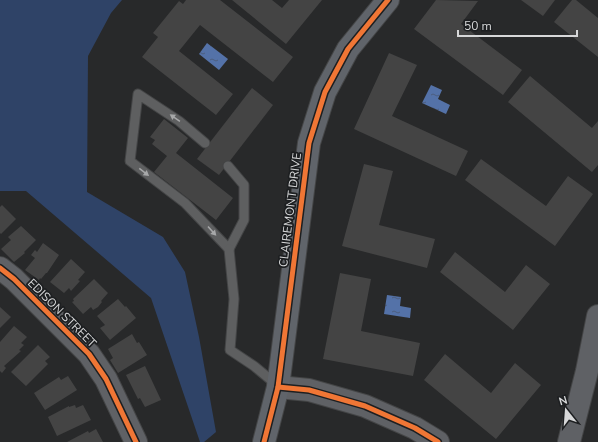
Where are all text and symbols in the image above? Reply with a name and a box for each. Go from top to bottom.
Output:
scale bar [458,12,577,38]
text: 50 m [464,18,492,34]
one-way arrow [170,114,180,122]
street label: CLAIREMONT DRIVE [275,152,305,268]
one-way arrow [139,167,150,176]
one-way arrow [208,226,217,236]
street label: EDISON STREET [24,275,100,351]
north arrow [546,390,586,430]
text: N [557,393,569,409]

